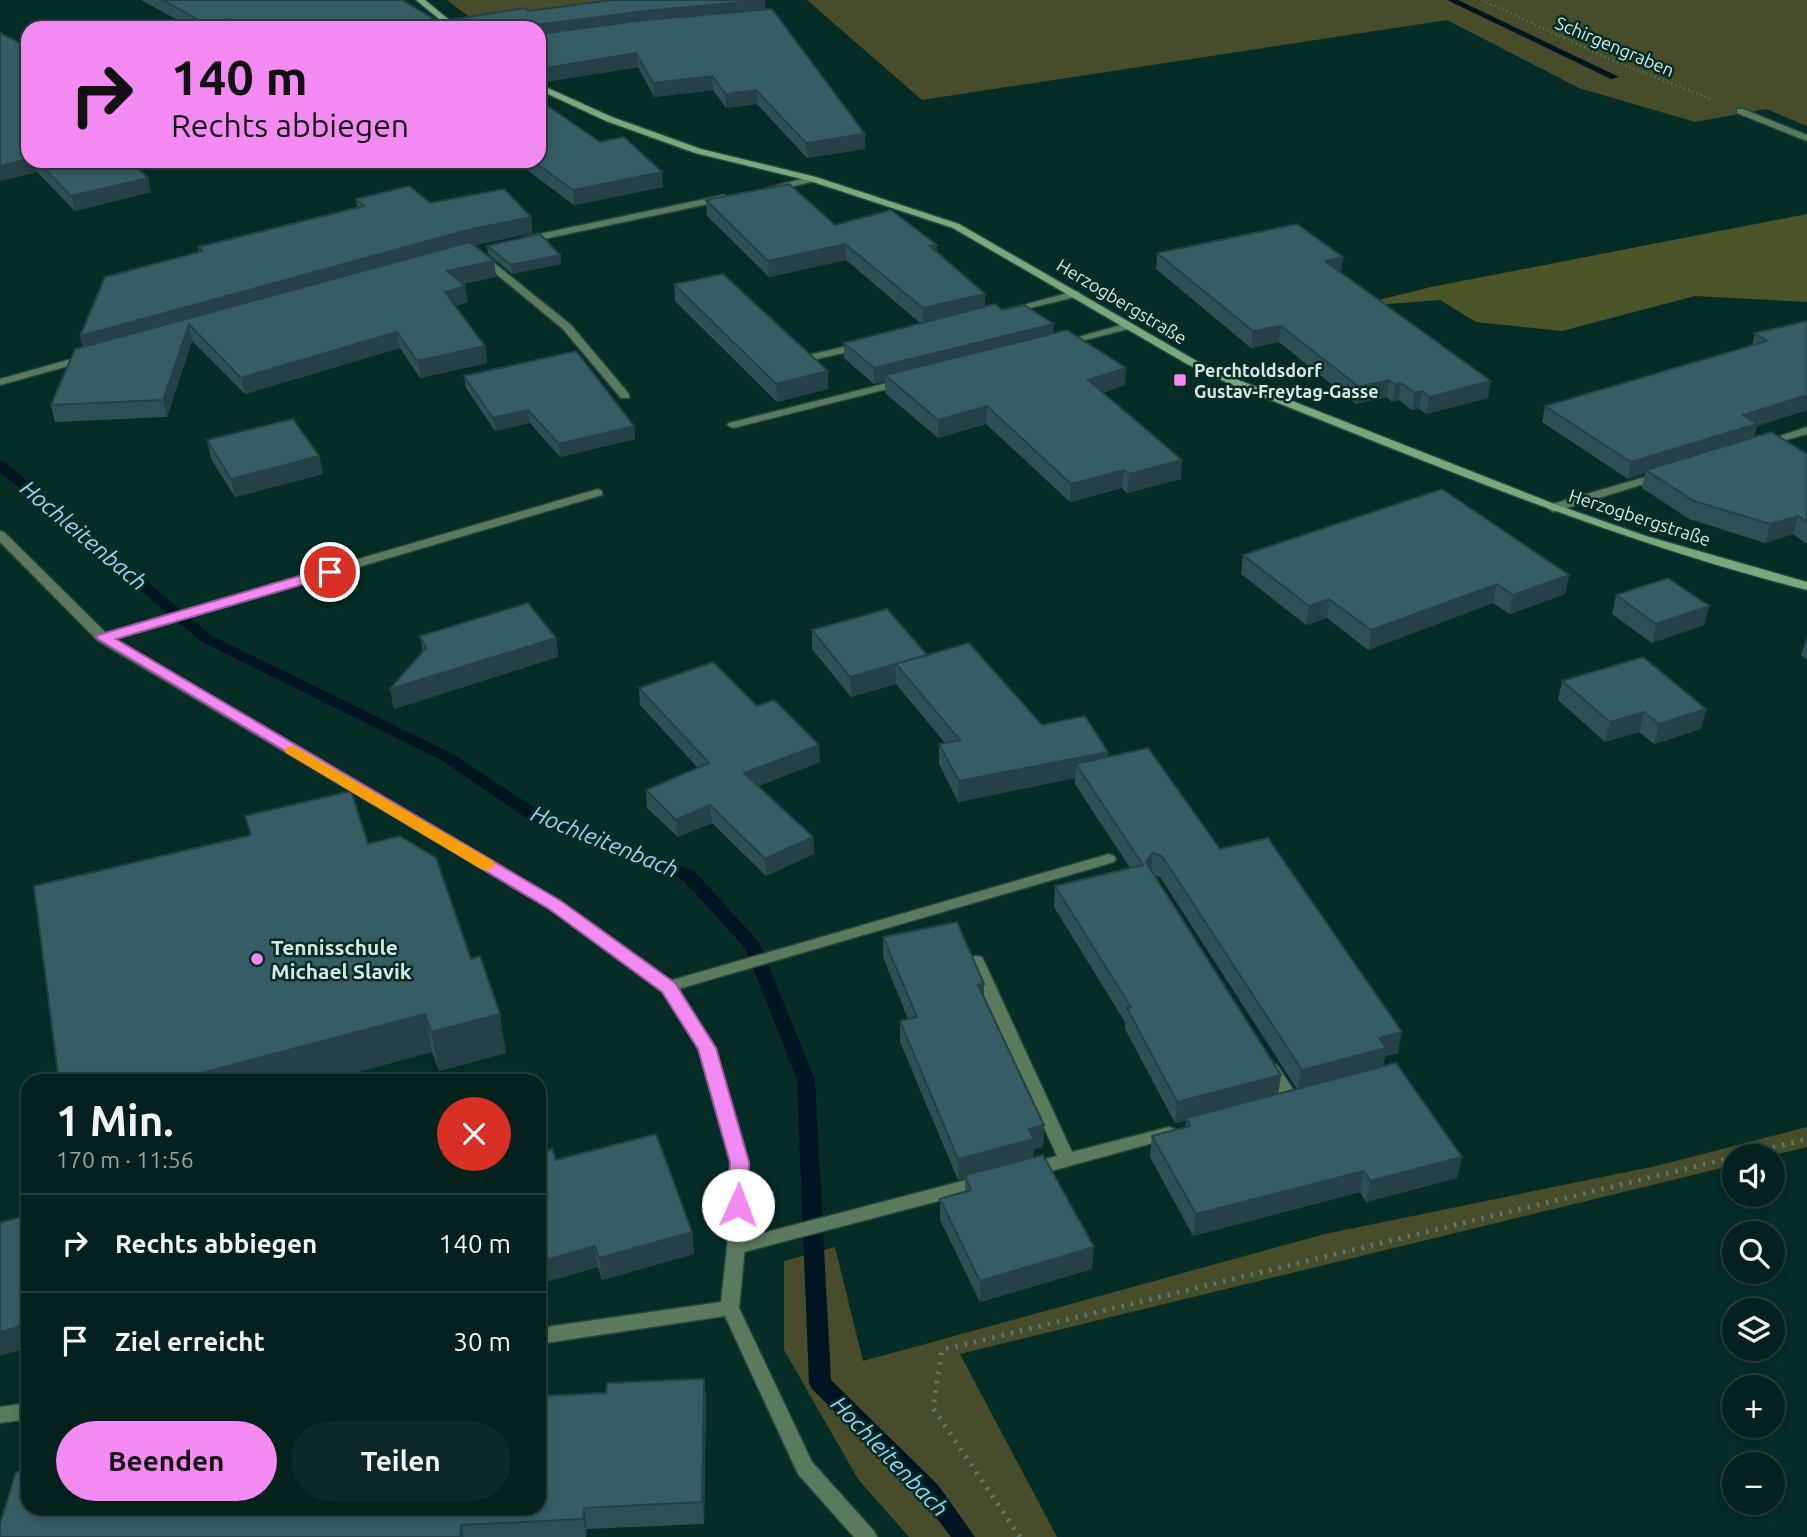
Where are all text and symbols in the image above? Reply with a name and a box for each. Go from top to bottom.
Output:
street label: Schirgengraben [1553,12,1677,80]
icon: right [56,49,147,140]
text: 140 m [171,49,308,104]
text: Rechts abbiegen [171,107,409,143]
street label: Herzogbergstraße [1054,254,1190,348]
place label: Perchtoldsdorf Gustav-Freytag-Gasse [1194,360,1379,401]
marker: Perchtoldsdorf Gustav-Freytag-Gasse [1172,372,1188,388]
water label: Hochleitenbach [16,475,152,595]
street label: Herzogbergstraße [1567,485,1713,549]
pin [300,542,360,602]
icon: arrive [311,553,349,591]
water label: Hochleitenbach [528,800,682,882]
place label: Tennisschule Michael Slavik [271,935,412,983]
marker: Tennisschule Michael Slavik [249,951,265,967]
text: 1 Min. [56,1097,174,1144]
button: close [437,1097,511,1171]
map controls [1722,1144,1785,1515]
button: sound [1722,1144,1785,1207]
text: 170 m · 11:56 [56,1147,194,1172]
position arrow [701,1168,775,1242]
button: search [1722,1221,1785,1284]
icon: right [56,1224,94,1262]
text: Rechts abbiegen [115,1229,317,1258]
text: 140 m [439,1229,511,1258]
button: layers [1722,1298,1785,1361]
icon: arrive [56,1322,94,1360]
text: Ziel erreicht [115,1327,265,1356]
text: 30 m [453,1327,511,1356]
button: + [1722,1375,1785,1438]
water label: Hochleitenbach [827,1391,953,1521]
button: Beenden [56,1421,277,1501]
button: Teilen [291,1421,511,1501]
button: − [1722,1452,1785,1515]

